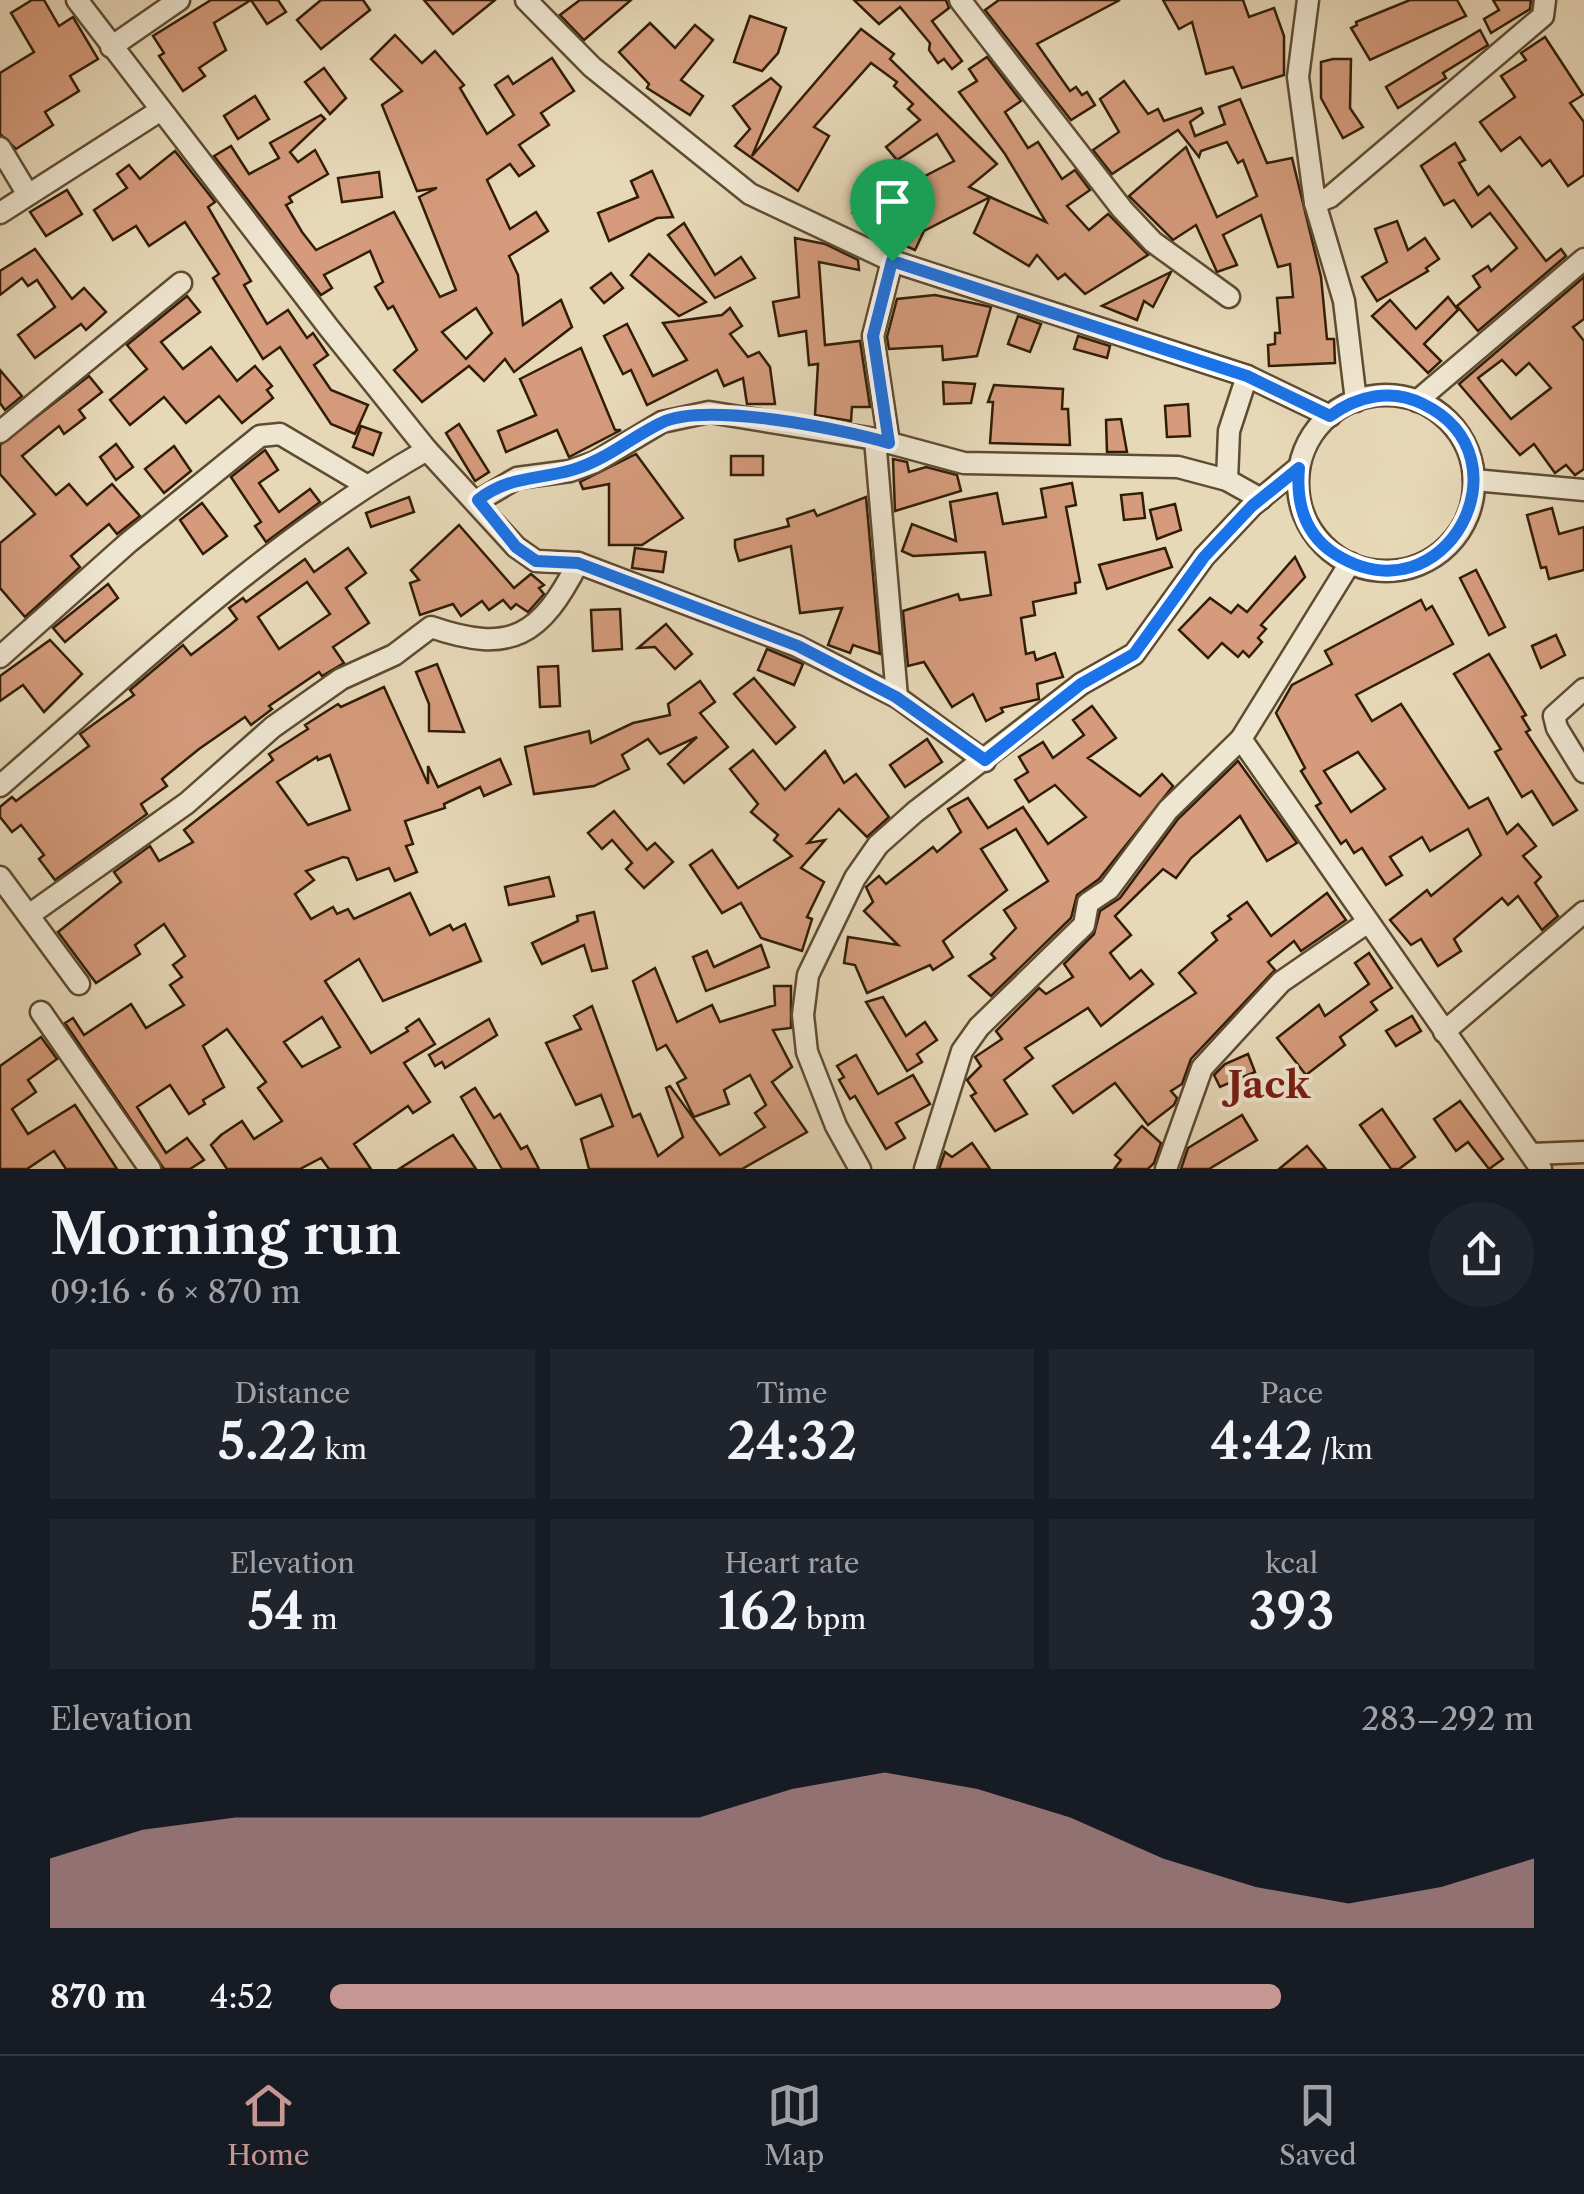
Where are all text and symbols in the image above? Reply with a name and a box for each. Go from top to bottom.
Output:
pin [850,159,935,262]
icon: arrive [865,174,920,229]
district label: Jack [1222,1061,1311,1108]
text: Morning run [50,1201,401,1268]
button: share [1429,1202,1534,1307]
text: 09:16 · 6 × 870 m [50,1272,301,1311]
text: Distance [234,1376,350,1410]
text: Time [757,1376,827,1410]
text: Pace [1260,1376,1323,1410]
text: 5.22 [218,1410,317,1472]
text: 24:32 [727,1410,857,1472]
text: 4:42 [1210,1410,1313,1472]
text: km [317,1432,367,1466]
text: /km [1313,1432,1373,1466]
text: Elevation [230,1546,355,1580]
text: Heart rate [725,1546,859,1580]
text: kcal [1265,1546,1318,1580]
text: 54 [247,1580,304,1642]
text: 162 [718,1580,799,1642]
text: 393 [1249,1580,1334,1642]
text: m [304,1602,338,1636]
text: bpm [799,1602,866,1636]
text: Elevation [50,1699,193,1738]
text: 283–292 m [1361,1699,1534,1738]
text: 870 m [50,1977,147,2016]
text: 4:52 [210,1977,273,2016]
tab: Home [227,2078,310,2172]
tab: Map [764,2078,824,2172]
tab: Saved [1279,2078,1357,2172]

